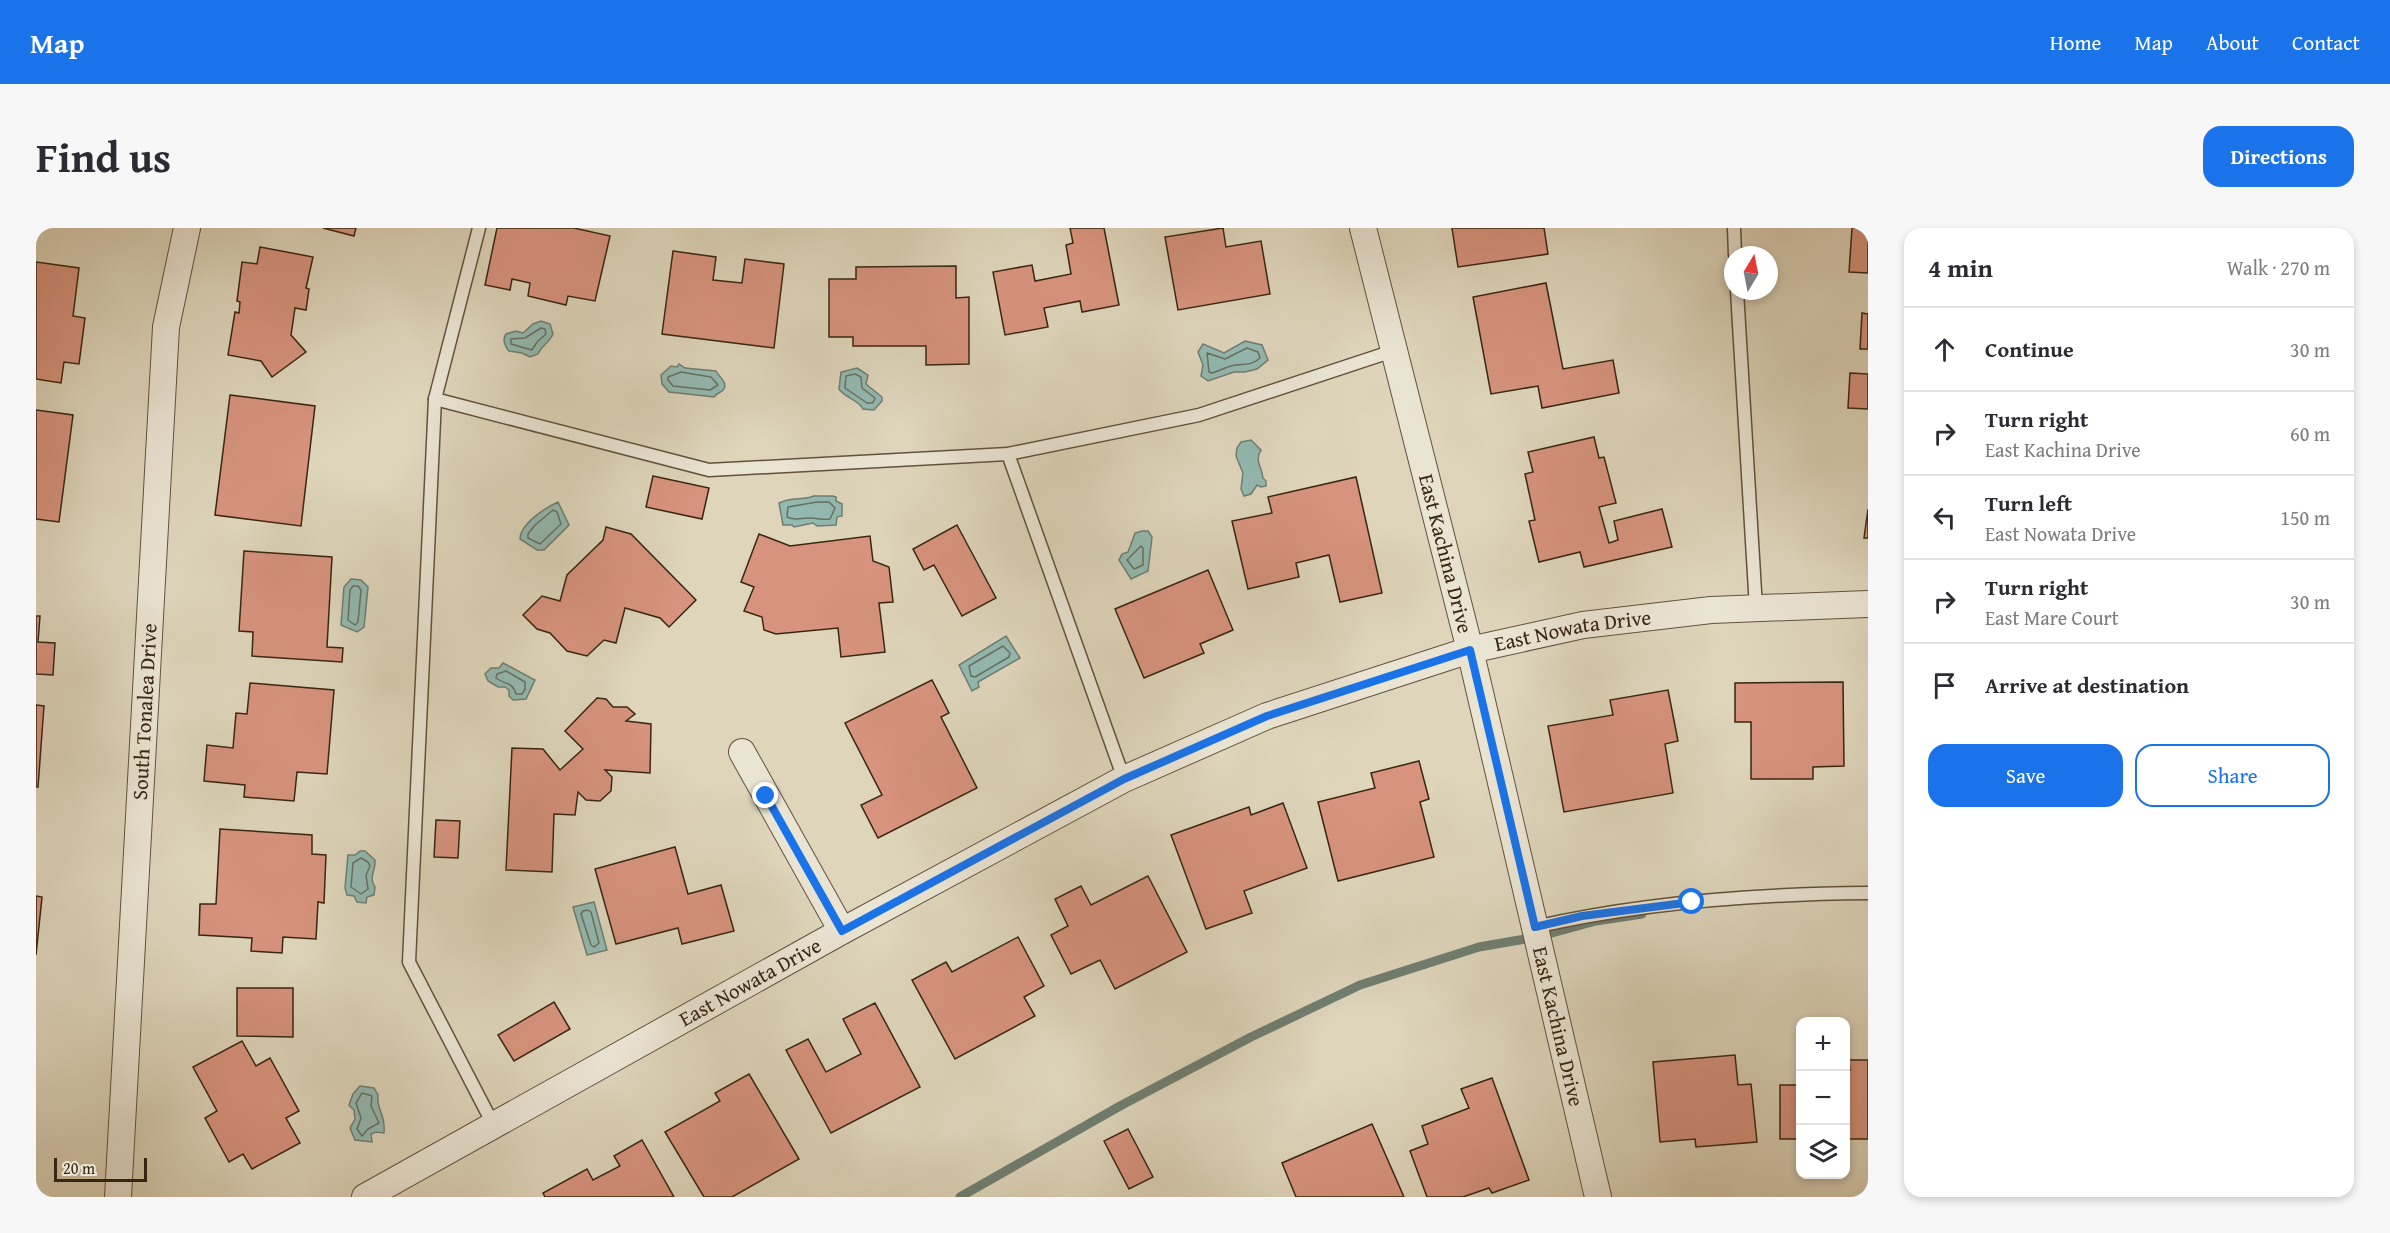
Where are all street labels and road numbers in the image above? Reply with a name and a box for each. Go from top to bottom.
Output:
street label: East Kachina Drive [1411,470,1481,637]
street label: East Nowata Drive [1491,601,1653,659]
street label: South Tonalea Drive [124,622,165,801]
street label: East Nowata Drive [673,930,827,1034]
street label: East Kachina Drive [1525,943,1592,1110]

